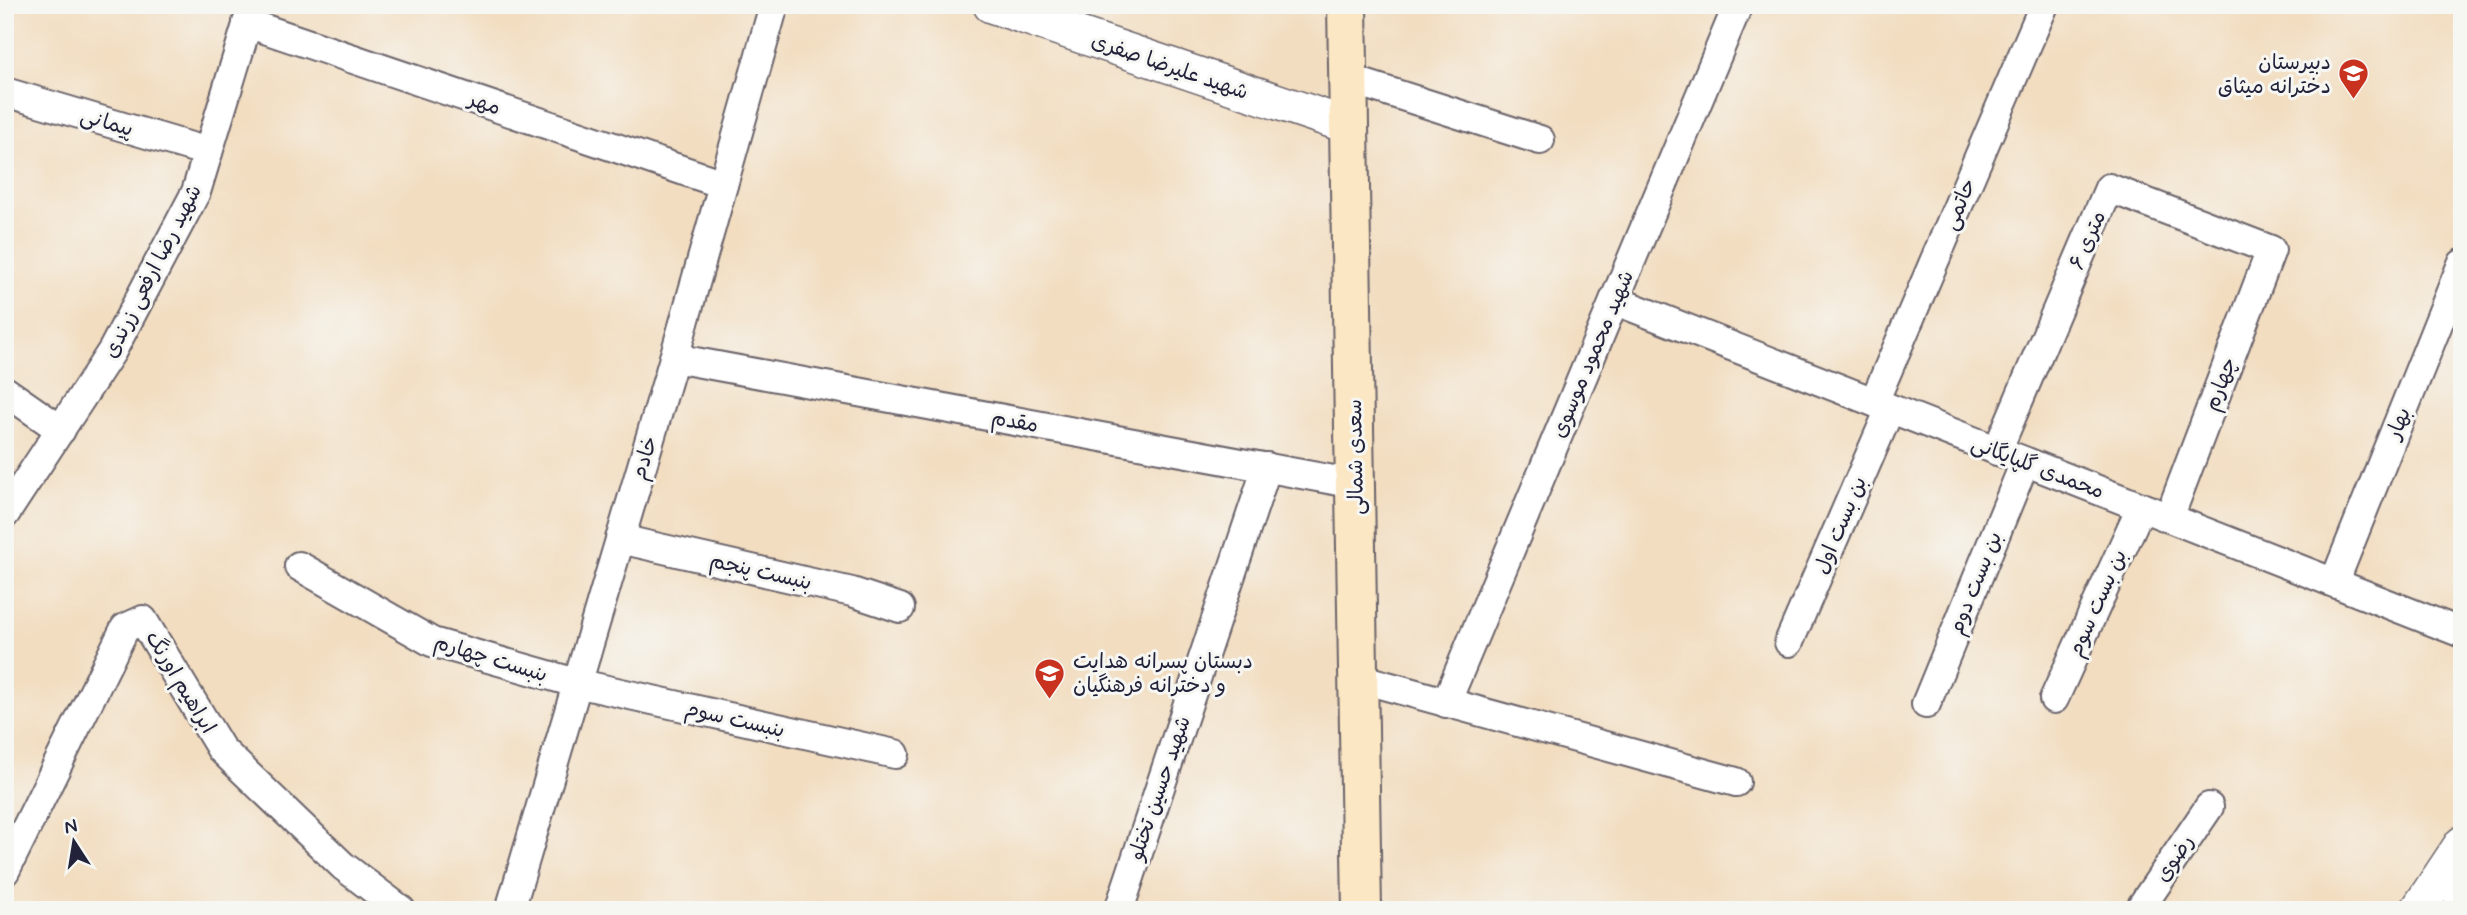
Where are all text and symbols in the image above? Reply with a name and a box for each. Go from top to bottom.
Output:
street label: شهید علیرضا صفری [1087,27,1252,107]
place label: دبیرستان دخترانه میثاق [2218,49,2331,101]
school or university icon: دبیرستان دخترانه میثاق [2337,57,2371,101]
street label: مهر [463,85,504,122]
street label: پیمانی [77,102,136,144]
street label: حاتمی [1937,174,1983,235]
street label: شهید رضا ارفعی زرندی [97,180,209,363]
street label: ۶ متری [2063,207,2113,274]
street label: شهید محمود موسوی [1545,266,1641,442]
street label: چهارم [2198,353,2245,416]
street label: سعدی شمالی [1341,399,1371,515]
street label: بهار [2379,403,2418,445]
street label: مقدم [989,404,1041,441]
street label: محمدی گلپایگانی [1967,430,2108,506]
street label: خادم [625,433,666,484]
street label: بن بست اول [1808,472,1874,579]
street label: بن بست دوم [1943,528,2010,639]
street label: بن بست سوم [2062,545,2135,662]
street label: بنبست پنجم [707,547,815,598]
street label: ابراهیم اورنگ [138,626,222,740]
street label: بنبست چهارم [430,628,551,690]
place label: دبستان پسرانه هدایت و دخترانه فرهنگیان [1073,648,1253,700]
school or university icon: دبستان پسرانه هدایت و دخترانه فرهنگیان [1033,656,1067,700]
street label: بنبست سوم [682,695,787,746]
street label: شهید حسین تختلو [1122,712,1198,865]
north arrow [38,806,108,876]
text: N [62,813,80,840]
street label: رضوی [2149,829,2201,888]

